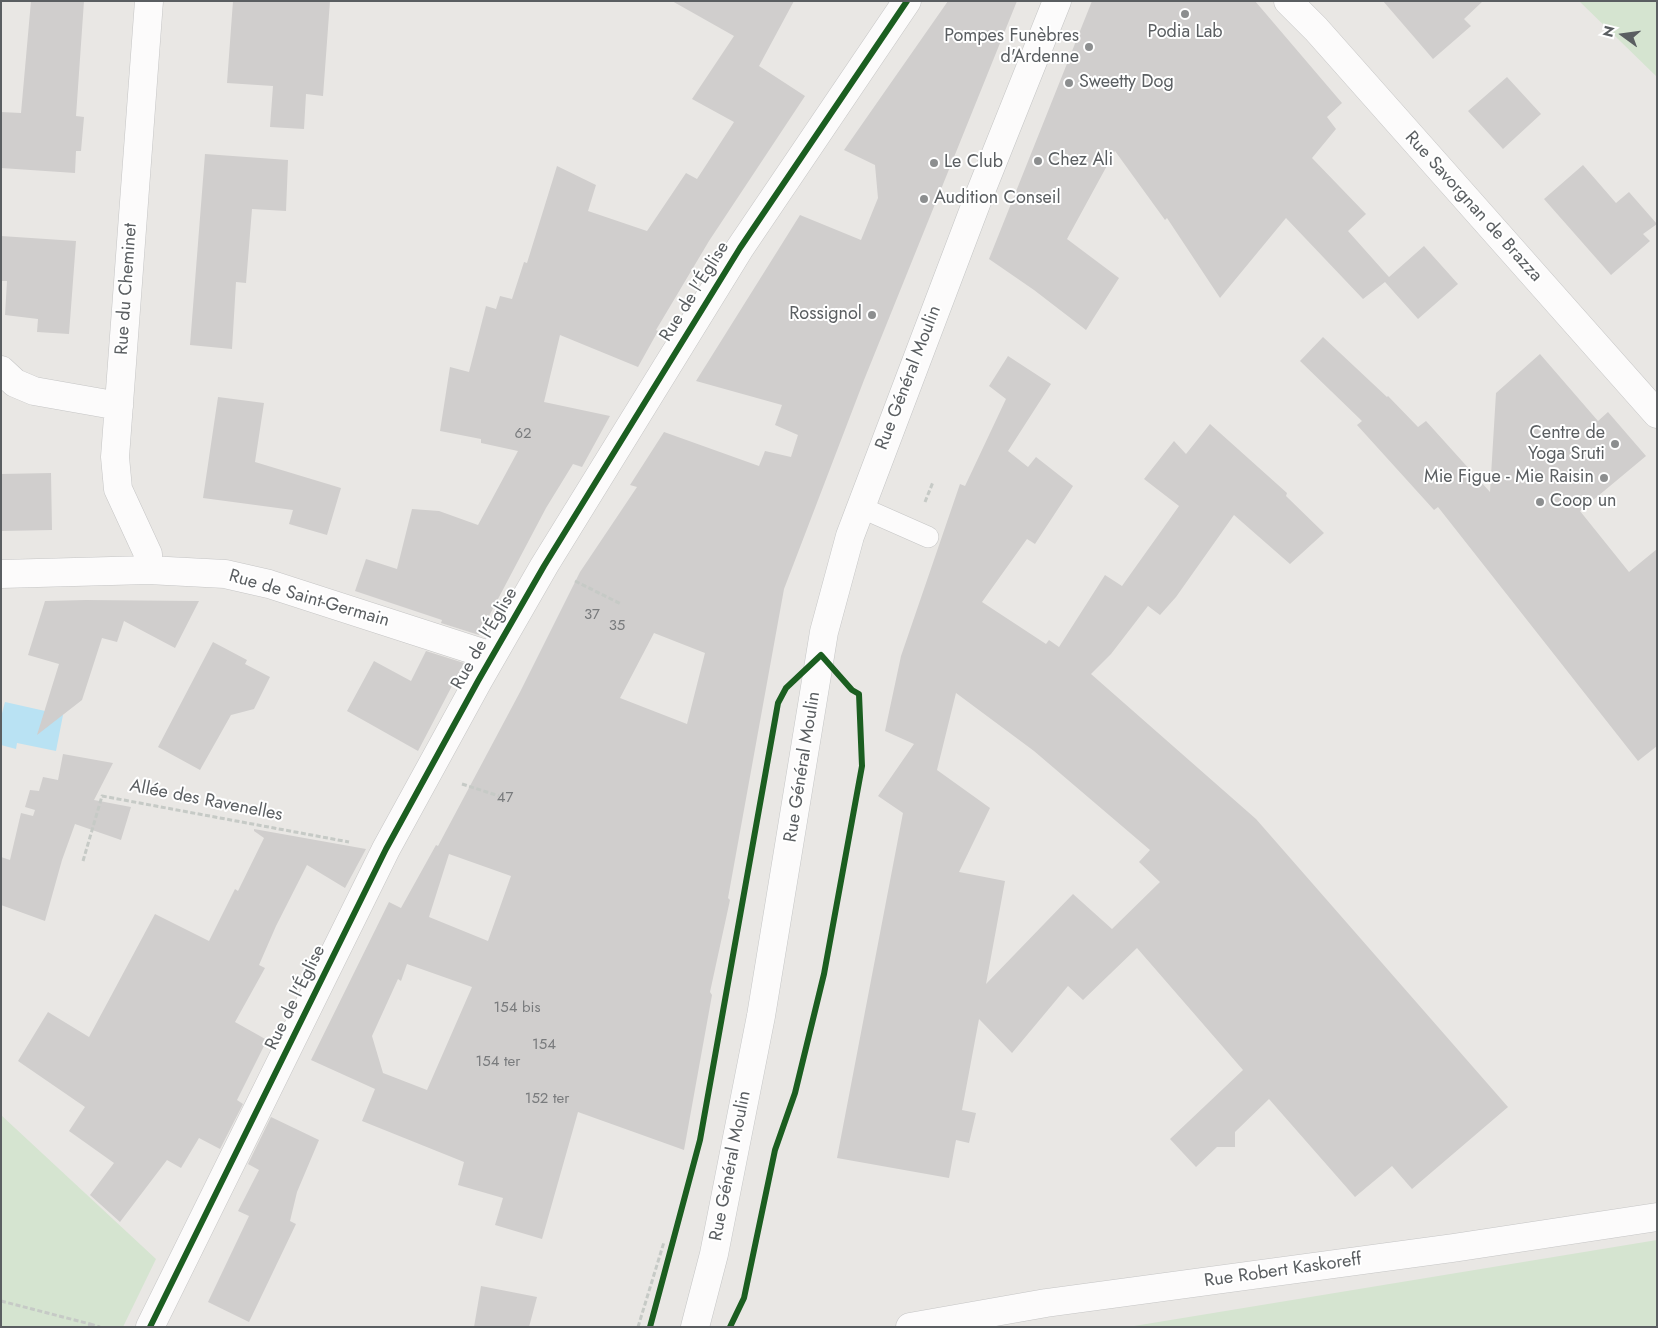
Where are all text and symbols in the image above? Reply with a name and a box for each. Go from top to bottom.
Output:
marker: Podia Lab [1179,8,1191,20]
north arrow [1598,10,1648,60]
place label: Podia Lab [1147,22,1223,44]
text: N [1597,24,1619,39]
place label: Pompes Funèbres d'Ardenne [944,26,1079,68]
marker: Pompes Funèbres d'Ardenne [1083,41,1095,53]
place label: Sweetty Dog [1079,72,1174,94]
marker: Sweetty Dog [1063,77,1075,89]
street label: Rue Savorgnan de Brazza [1400,127,1546,287]
place label: Chez Ali [1048,150,1113,172]
place label: Le Club [944,152,1003,174]
marker: Chez Ali [1032,155,1044,167]
marker: Le Club [928,157,940,169]
place label: Audition Conseil [934,188,1061,210]
marker: Audition Conseil [918,193,930,205]
street label: Rue du Cheminet [112,222,142,356]
street label: Rue de l'Église [656,238,734,346]
street label: Rue Général Moulin [872,303,946,453]
place label: Rossignol [789,304,862,326]
marker: Rossignol [866,309,878,321]
place label: Centre de Yoga Sruti [1528,423,1605,466]
house number: 62 [514,425,532,443]
marker: Centre de Yoga Sruti [1609,438,1621,450]
place label: Mie Figue - Mie Raisin [1424,467,1594,489]
marker: Mie Figue - Mie Raisin [1598,472,1610,484]
place label: Coop un [1550,491,1617,513]
marker: Coop un [1534,496,1546,508]
street label: Rue de Saint-Germain [226,566,392,632]
street label: Rue de l'Église [447,584,523,694]
house number: 37 [584,606,600,624]
house number: 35 [609,617,625,635]
street label: Rue Général Moulin [780,690,826,844]
street label: Allée des Ravenelles [128,776,284,826]
house number: 47 [497,789,513,807]
street label: Rue de l'Église [261,942,331,1054]
house number: 154 bis [494,999,540,1017]
house number: 154 [532,1036,556,1054]
house number: 154 ter [476,1053,520,1071]
street label: Rue Général Moulin [706,1089,756,1243]
house number: 152 ter [525,1090,569,1108]
street label: Rue Robert Kaskoreff [1203,1249,1363,1293]

